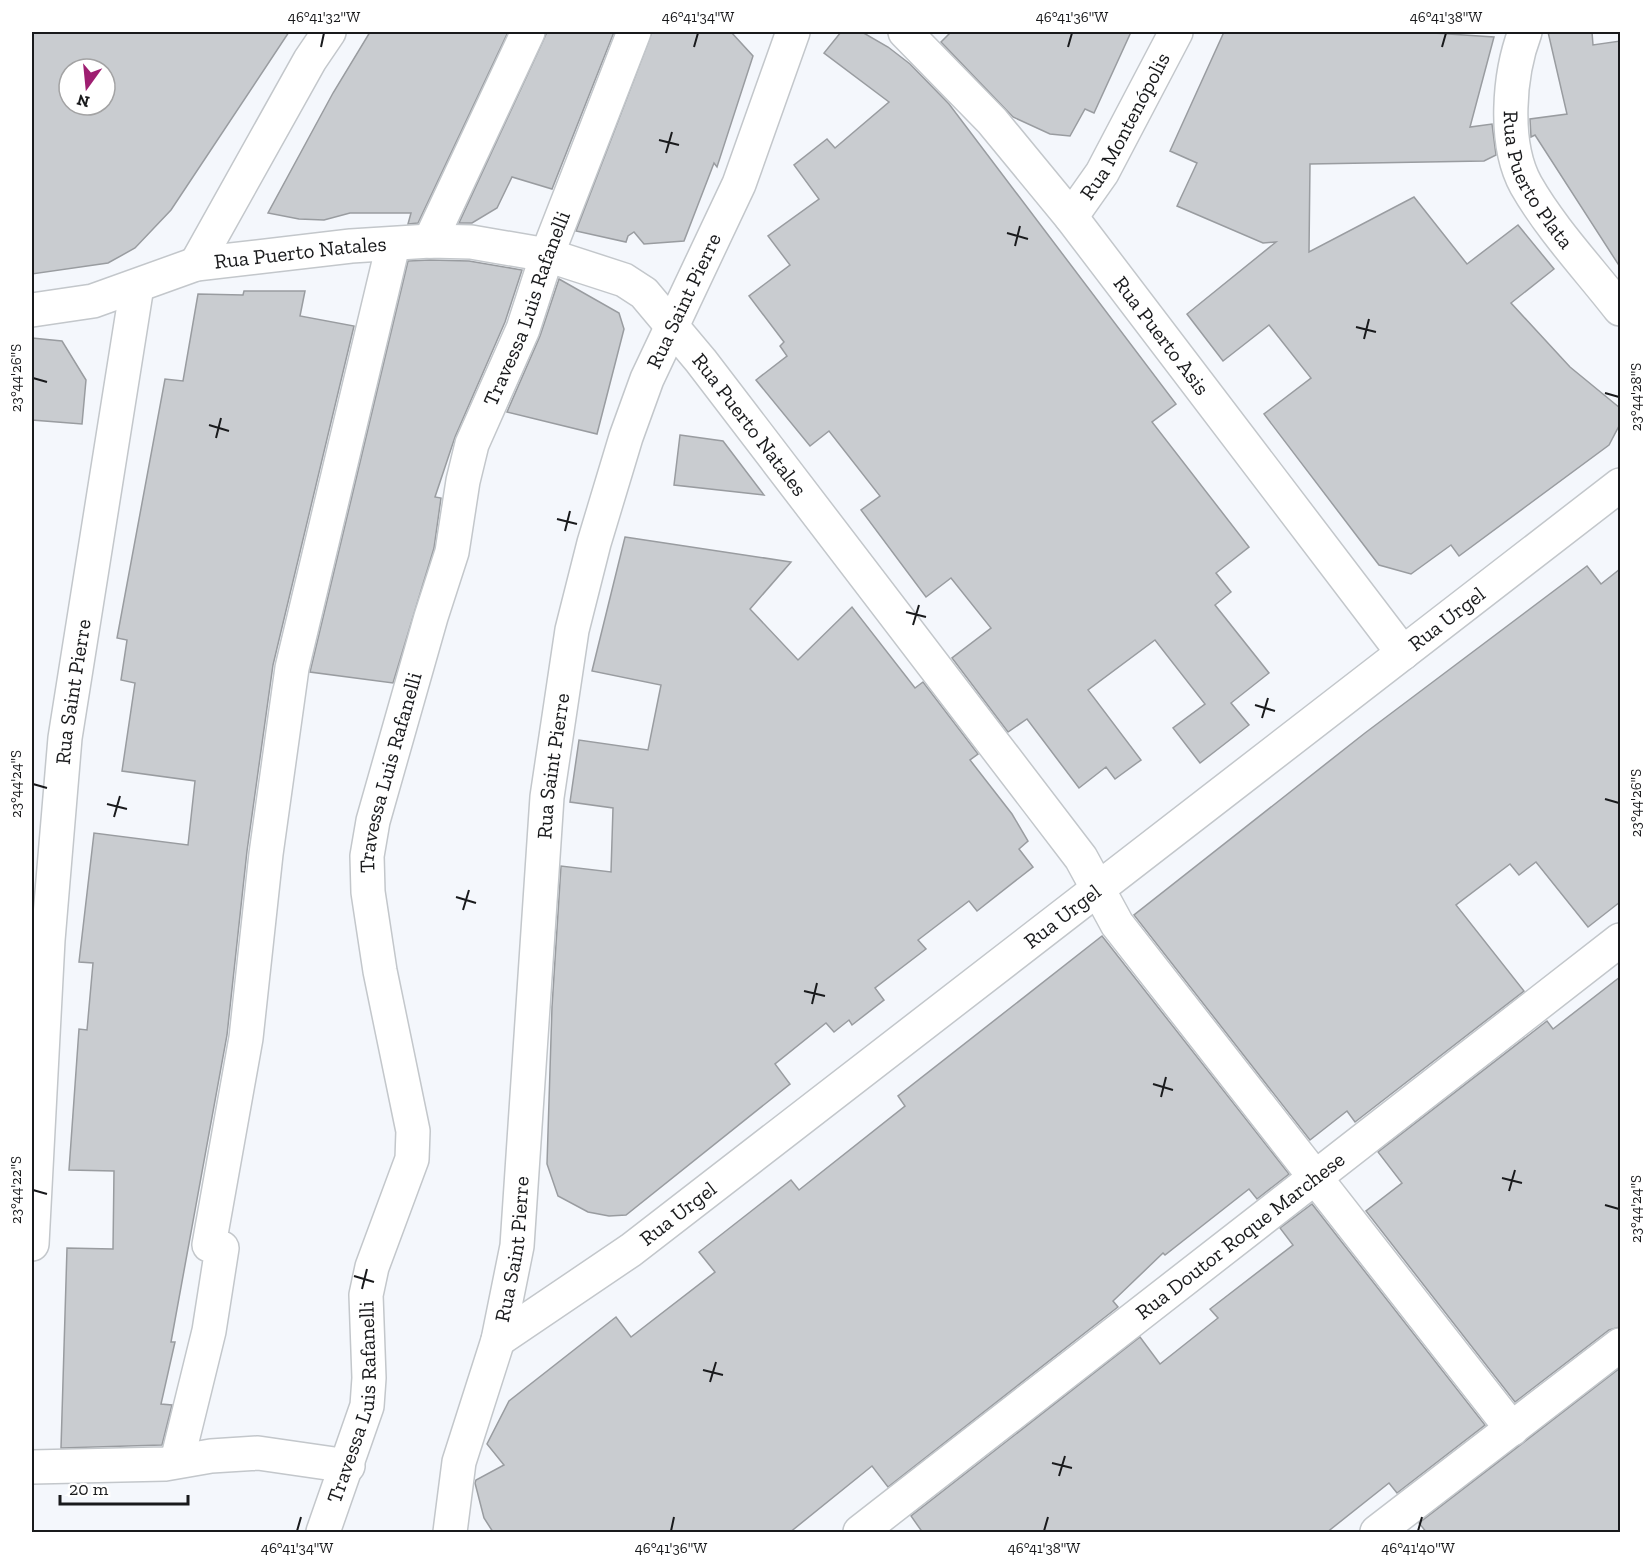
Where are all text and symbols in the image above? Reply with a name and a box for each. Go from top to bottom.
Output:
text: 46°41'32"W [288,8,360,26]
text: 46°41'34"W [662,8,734,26]
text: 46°41'36"W [1036,8,1108,26]
text: 46°41'38"W [1410,8,1482,26]
street label: Rua Montenópolis [1074,48,1175,204]
north arrow [57,57,117,117]
text: N [75,90,92,112]
street label: Rua Puerto Plata [1499,111,1579,254]
street label: Travessa Luis Rafanelli [478,207,575,409]
street label: Rua Saint Pierre [641,229,726,372]
street label: Rua Puerto Natales [213,231,387,274]
street label: Rua Puerto Asis [1109,271,1215,400]
text: 23°44'26"S [7,344,25,412]
street label: Rua Puerto Natales [688,348,813,501]
text: 23°44'28"S [1627,363,1645,431]
street label: Rua Urgel [1403,581,1490,656]
street label: Rua Saint Pierre [50,617,96,766]
street label: Travessa Luis Rafanelli [353,669,427,873]
street label: Rua Saint Pierre [531,691,574,840]
text: 23°44'24"S [7,750,25,818]
text: 23°44'26"S [1627,769,1645,837]
street label: Rua Urgel [1019,878,1106,953]
street label: Rua Doutor Roque Marchese [1131,1146,1349,1324]
text: 23°44'22"S [7,1156,25,1224]
street label: Rua Saint Pierre [489,1175,534,1324]
text: 23°44'24"S [1627,1175,1645,1243]
street label: Rua Urgel [634,1176,721,1251]
street label: Travessa Luis Rafanelli [321,1301,381,1506]
scale bar [60,1468,188,1506]
text: 20 m [69,1478,109,1500]
text: 46°41'34"W [261,1539,333,1557]
text: 46°41'36"W [635,1539,707,1557]
text: 46°41'38"W [1008,1539,1080,1557]
text: 46°41'40"W [1381,1539,1455,1557]

